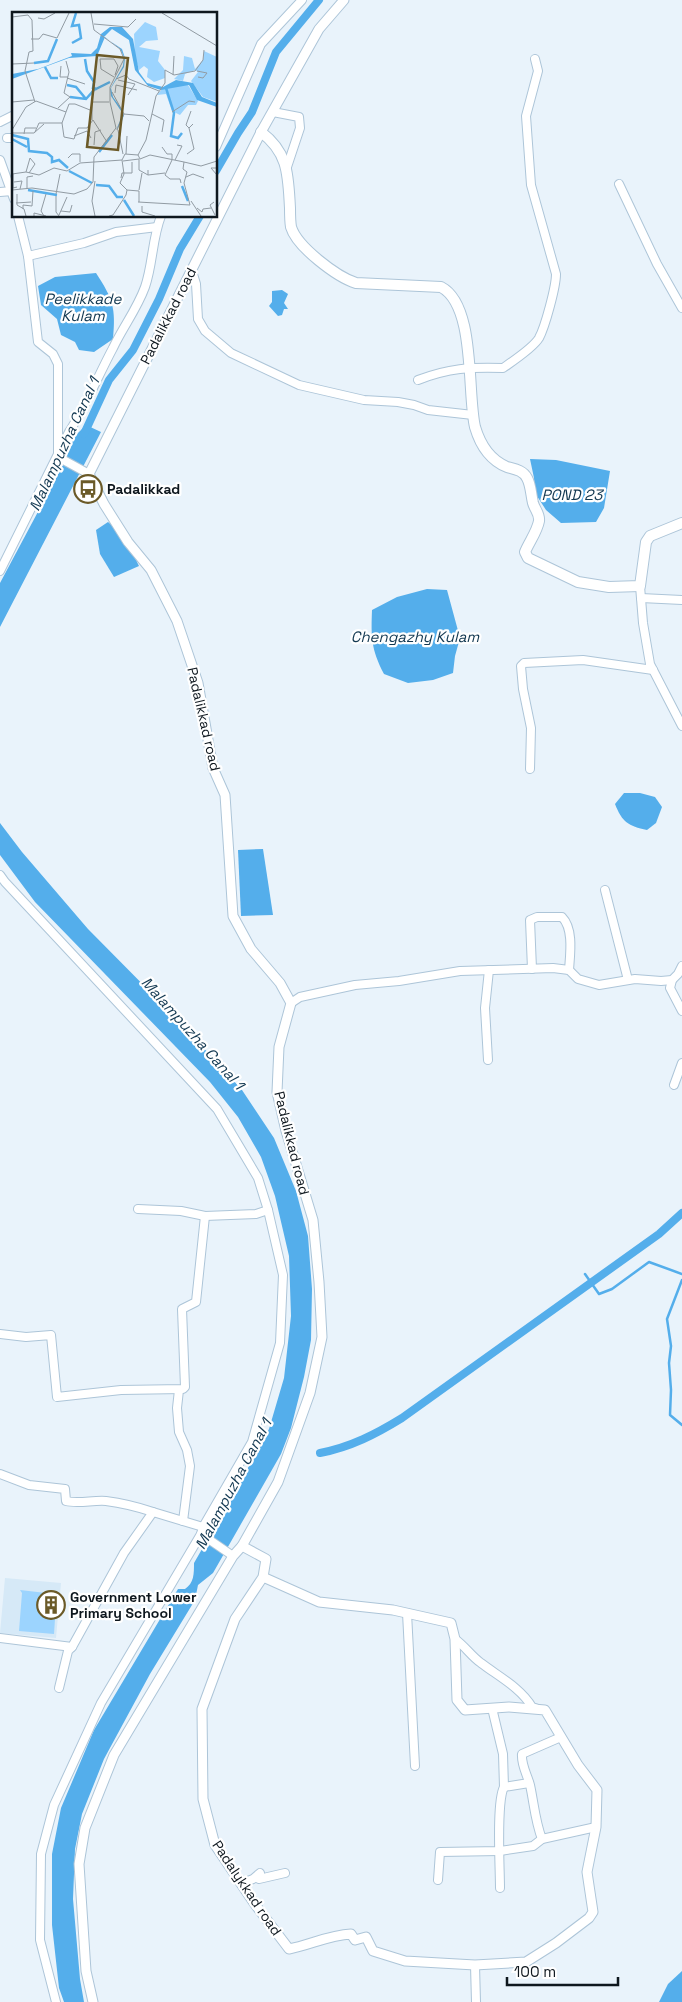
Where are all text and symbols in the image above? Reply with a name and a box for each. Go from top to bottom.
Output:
inset map [12,12,218,218]
street label: Padalikkad road [136,265,200,367]
water label: Peelikkade Kulam [45,289,123,325]
water label: Malampuzha Canal 1 [25,373,104,514]
bus stop icon: Padalikkad [73,474,103,504]
place label: Padalikkad [107,480,180,498]
water label: POND 23 [542,485,604,504]
water label: Chengazhy Kulam [351,627,480,646]
street label: Padalikkad road [183,665,225,773]
water label: Malampuzha Canal 1 [137,973,250,1095]
street label: Padalikkad road [270,1089,314,1197]
water label: Malampuzha Canal 1 [191,1414,276,1552]
place label: Government Lower Primary School [70,1588,197,1622]
building icon: Government Lower Primary School [36,1590,66,1620]
street label: Padalykkad road [208,1837,286,1939]
scale bar [507,1954,618,1986]
text: 100 m [514,1962,556,1981]

